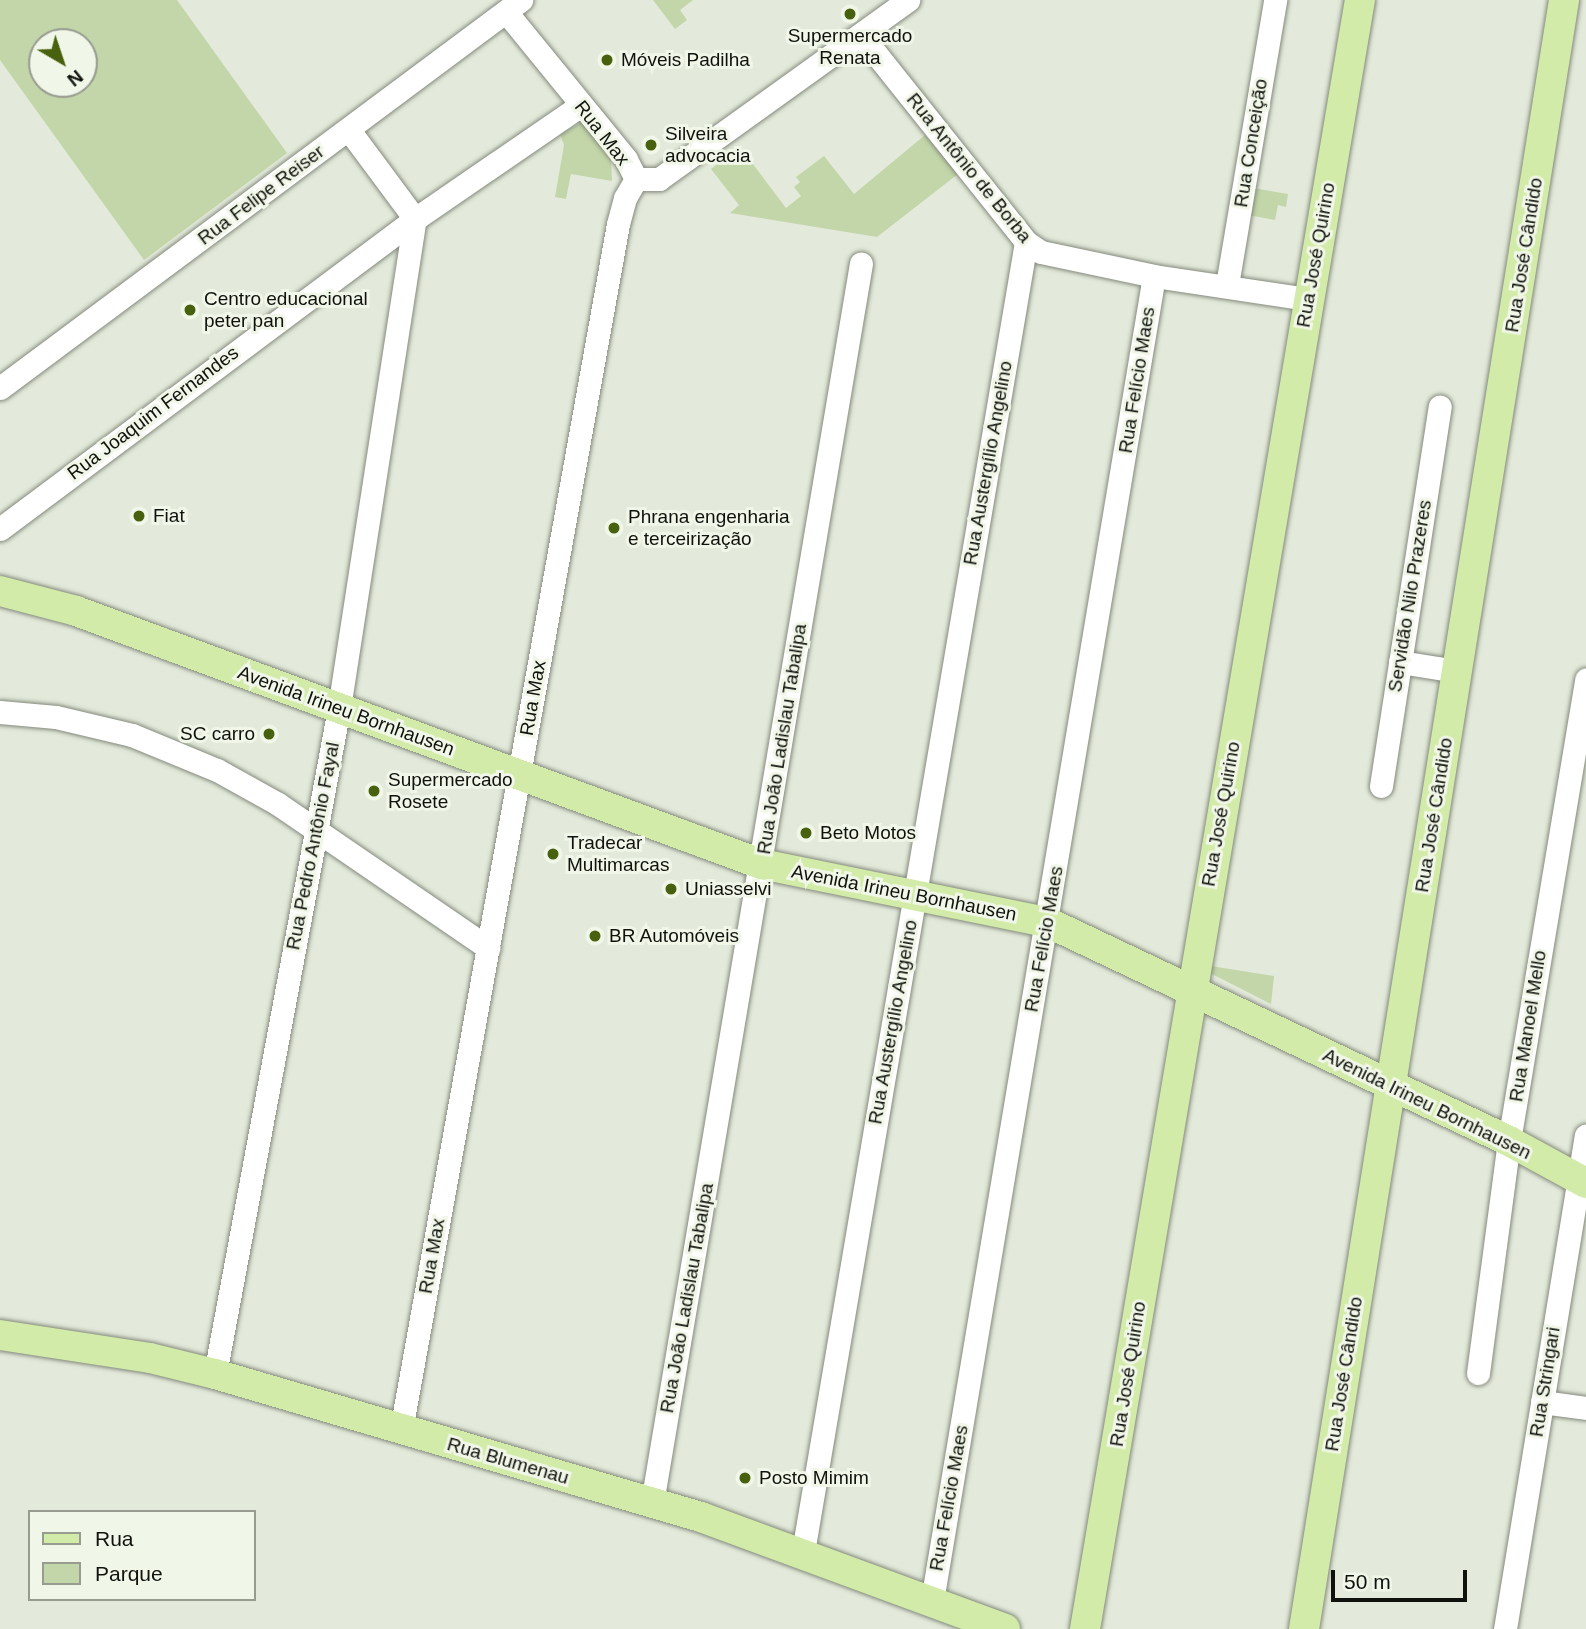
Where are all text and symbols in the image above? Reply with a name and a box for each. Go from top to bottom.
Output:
marker: Supermercado Renata [842,6,858,22]
place label: Supermercado Renata [788,25,912,69]
north arrow [28,28,98,98]
place label: Móveis Padilha [621,49,750,71]
marker: Móveis Padilha [599,52,615,68]
text: N [63,66,87,91]
street label: Rua Conceição [1230,77,1272,209]
street label: Rua Antônio de Borba [901,88,1037,248]
street label: Rua Max [570,96,634,170]
place label: Silveira advocacia [665,123,751,167]
marker: Silveira advocacia [643,137,659,153]
street label: Rua Felipe Reiser [193,140,329,250]
street label: Rua José Cândido [1501,176,1547,334]
street label: Rua José Quirino [1292,181,1340,329]
place label: Centro educacional peter pan [204,288,368,332]
marker: Centro educacional peter pan [182,302,198,318]
street label: Rua Felício Maes [1114,305,1160,455]
street label: Rua Joaquim Fernandes [63,341,243,485]
street label: Rua Austergílio Angelino [959,358,1017,568]
street label: Servidão Nilo Prazeres [1384,498,1436,694]
place label: Fiat [153,505,185,527]
place label: Phrana engenharia e terceirização [628,506,790,550]
marker: Fiat [131,508,147,524]
marker: Phrana engenharia e terceirização [606,520,622,536]
street label: Rua João Ladislau Tabalipa [752,622,812,856]
street label: Rua Max [515,659,551,737]
street label: Avenida Irineu Bornhausen [235,661,457,761]
place label: SC carro [180,723,255,745]
marker: SC carro [261,726,277,742]
street label: Rua José Cândido [1411,736,1457,894]
street label: Rua Pedro Antônio Fayal [282,740,344,952]
street label: Rua José Quirino [1197,740,1245,888]
place label: Supermercado Rosete [388,769,513,813]
marker: Supermercado Rosete [366,783,382,799]
place label: Beto Motos [820,822,916,844]
marker: Beto Motos [798,825,814,841]
place label: Tradecar Multimarcas [567,832,669,876]
marker: Tradecar Multimarcas [545,846,561,862]
street label: Avenida Irineu Bornhausen [789,860,1019,926]
street label: Rua Felício Maes [1020,864,1068,1014]
place label: Uniasselvi [685,878,772,900]
marker: Uniasselvi [663,881,679,897]
street label: Rua Austergílio Angelino [864,917,922,1127]
place label: BR Automóveis [609,925,740,947]
marker: BR Automóveis [587,928,603,944]
street label: Rua Manoel Mello [1505,949,1551,1103]
street label: Avenida Irineu Bornhausen [1319,1044,1535,1164]
street label: Rua João Ladislau Tabalipa [656,1181,718,1415]
street label: Rua Max [414,1217,450,1295]
street label: Rua José Cândido [1321,1295,1367,1453]
street label: Rua José Quirino [1105,1300,1151,1448]
street label: Rua Stringari [1525,1325,1565,1439]
street label: Rua Felício Maes [925,1423,973,1573]
street label: Rua Blumenau [444,1433,572,1489]
place label: Posto Mimim [759,1467,869,1489]
marker: Posto Mimim [737,1470,753,1486]
legend [28,1510,256,1601]
text: Rua [95,1527,134,1550]
scale bar [1334,1556,1470,1600]
text: Parque [95,1562,163,1585]
text: 50 m [1344,1570,1391,1593]

